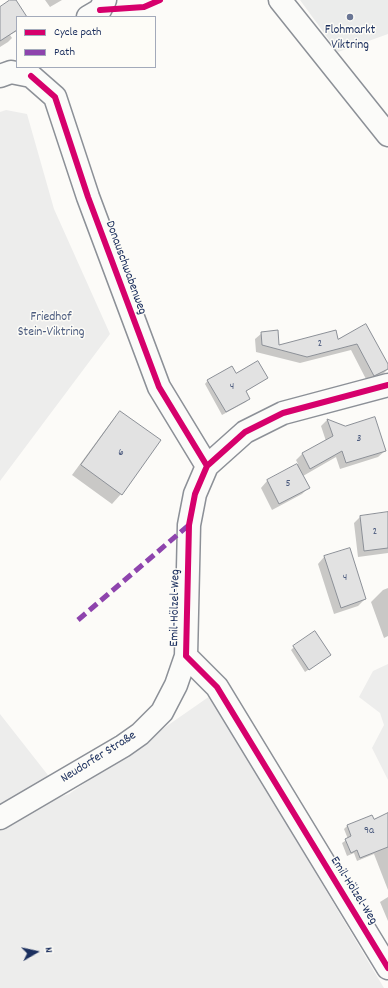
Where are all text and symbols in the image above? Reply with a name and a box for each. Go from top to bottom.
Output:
marker: Flohmarkt Viktring [345,12,355,22]
legend [16,16,156,68]
place label: Flohmarkt Viktring [325,23,375,54]
text: Cycle path [54,24,102,41]
text: Path [54,44,75,61]
street label: Donauschwabenweg [101,219,149,317]
park label: Friedhof Stein-Viktring [18,310,84,341]
house number: 2 [318,337,322,351]
house number: 4 [230,380,234,394]
house number: 3 [357,432,361,446]
house number: 6 [118,446,124,460]
house number: 5 [285,477,291,491]
house number: 2 [373,525,377,539]
street label: Emil-Hölzel-Weg [168,569,184,647]
house number: 4 [343,571,347,585]
street label: Neudorfer Straße [58,729,140,787]
house number: 9a [364,824,374,838]
street label: Emil-Hölzel-Weg [326,854,380,928]
north arrow [16,932,56,972]
text: N [40,946,56,954]

